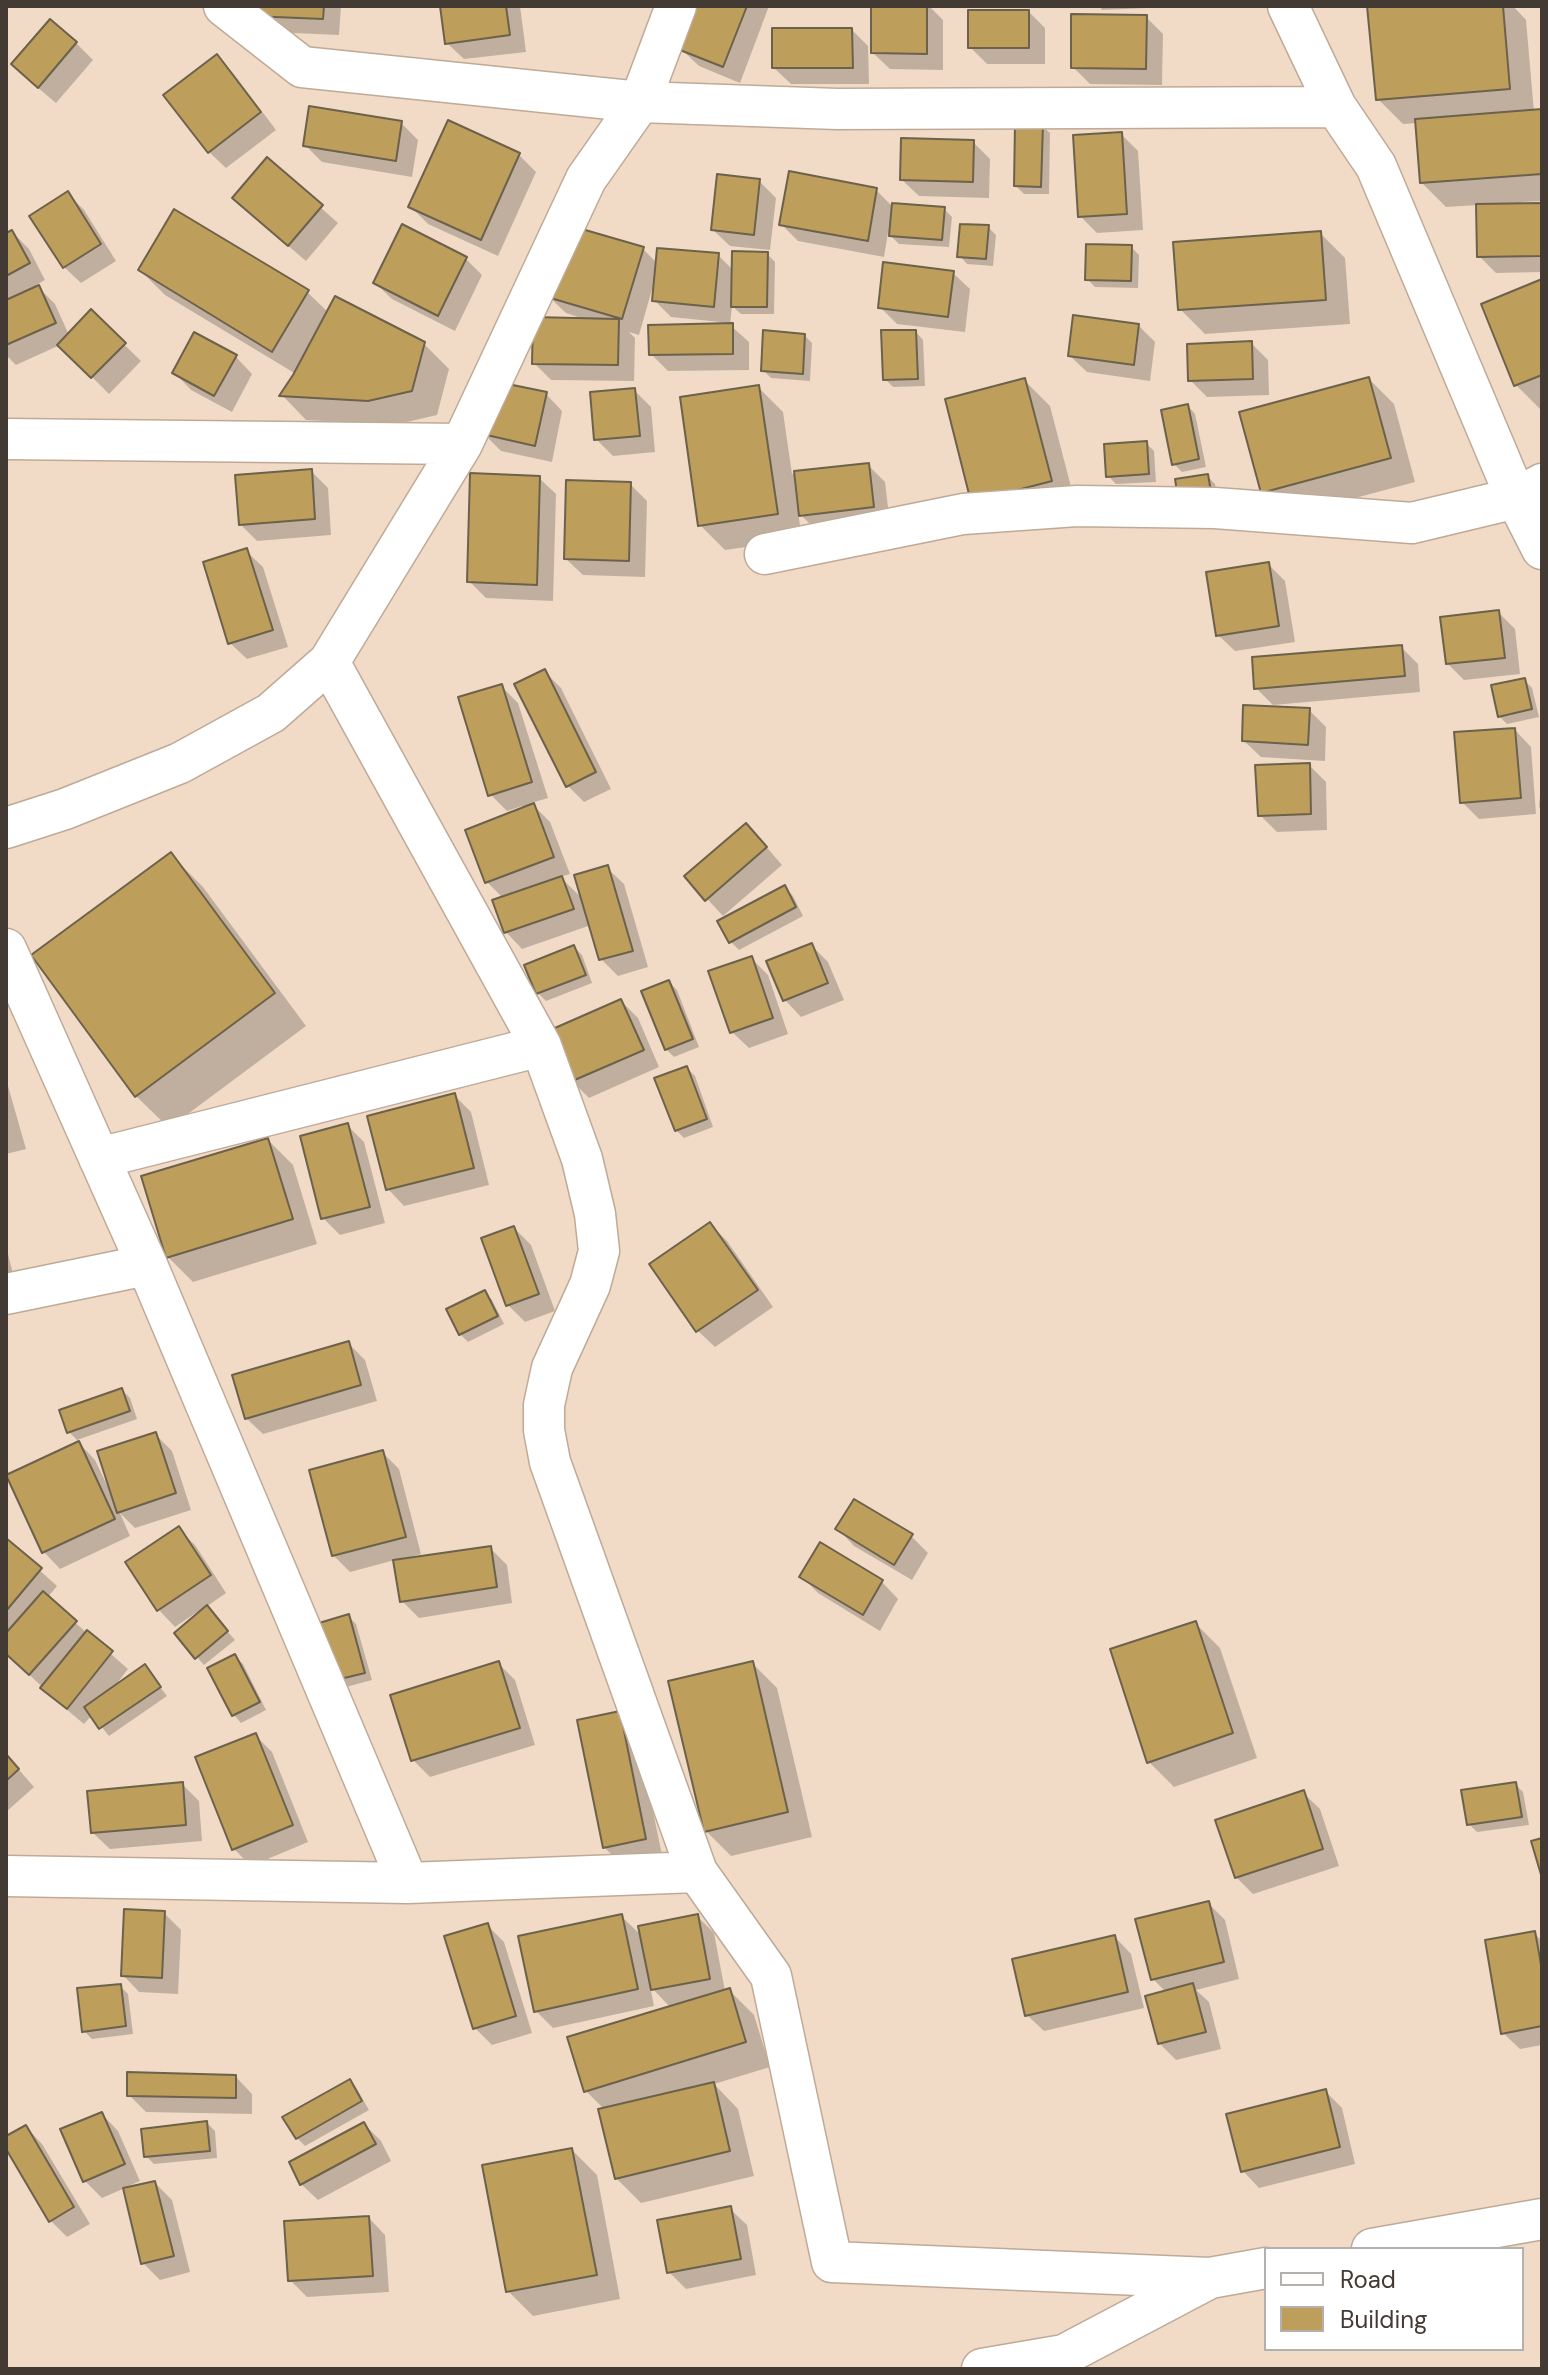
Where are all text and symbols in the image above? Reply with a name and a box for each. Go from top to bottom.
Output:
legend [1264,2247,1524,2351]
text: Road [1340,2264,1396,2295]
text: Building [1340,2304,1427,2335]

